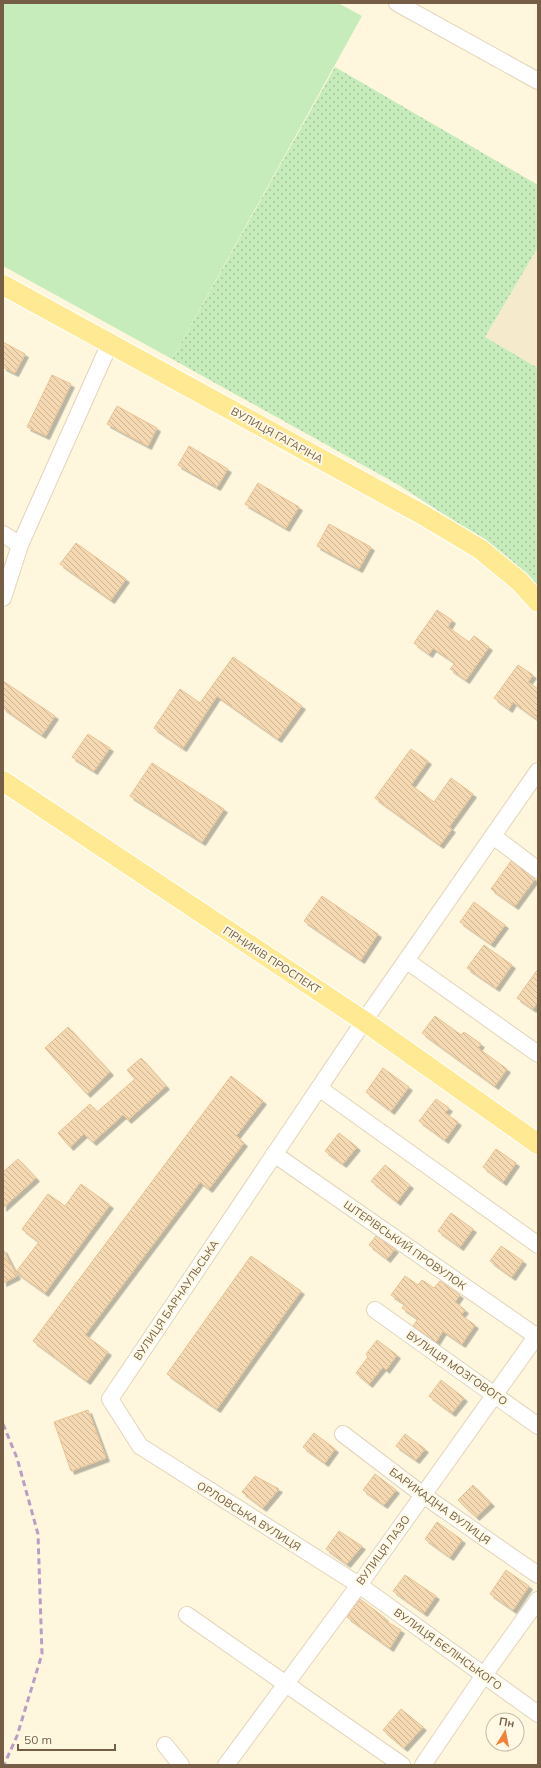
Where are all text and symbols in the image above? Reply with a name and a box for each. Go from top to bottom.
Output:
street label: ВУЛИЦЯ ГАГАРІНА [228,404,326,466]
street label: ГІРНИКІВ ПРОСПЕКТ [221,923,324,997]
street label: ШТЕРІВСЬКИЙ ПРОВУЛОК [341,1197,470,1293]
street label: ВУЛИЦЯ БАРНАУЛЬСЬКА [130,1237,222,1363]
street label: ВУЛИЦЯ МОЗГОВОГО [404,1328,510,1408]
street label: БАРИКАДНА ВУЛИЦЯ [387,1465,493,1547]
street label: ОРЛОВСЬКА ВУЛИЦЯ [194,1478,304,1554]
street label: ВУЛИЦЯ ЛАЗО [353,1513,413,1587]
street label: ВУЛИЦЯ БЄЛІНСЬКОГО [391,1605,505,1693]
north arrow [485,1712,525,1752]
text: Пн [498,1714,516,1730]
scale bar [18,1726,115,1752]
text: 50 m [24,1732,52,1747]

